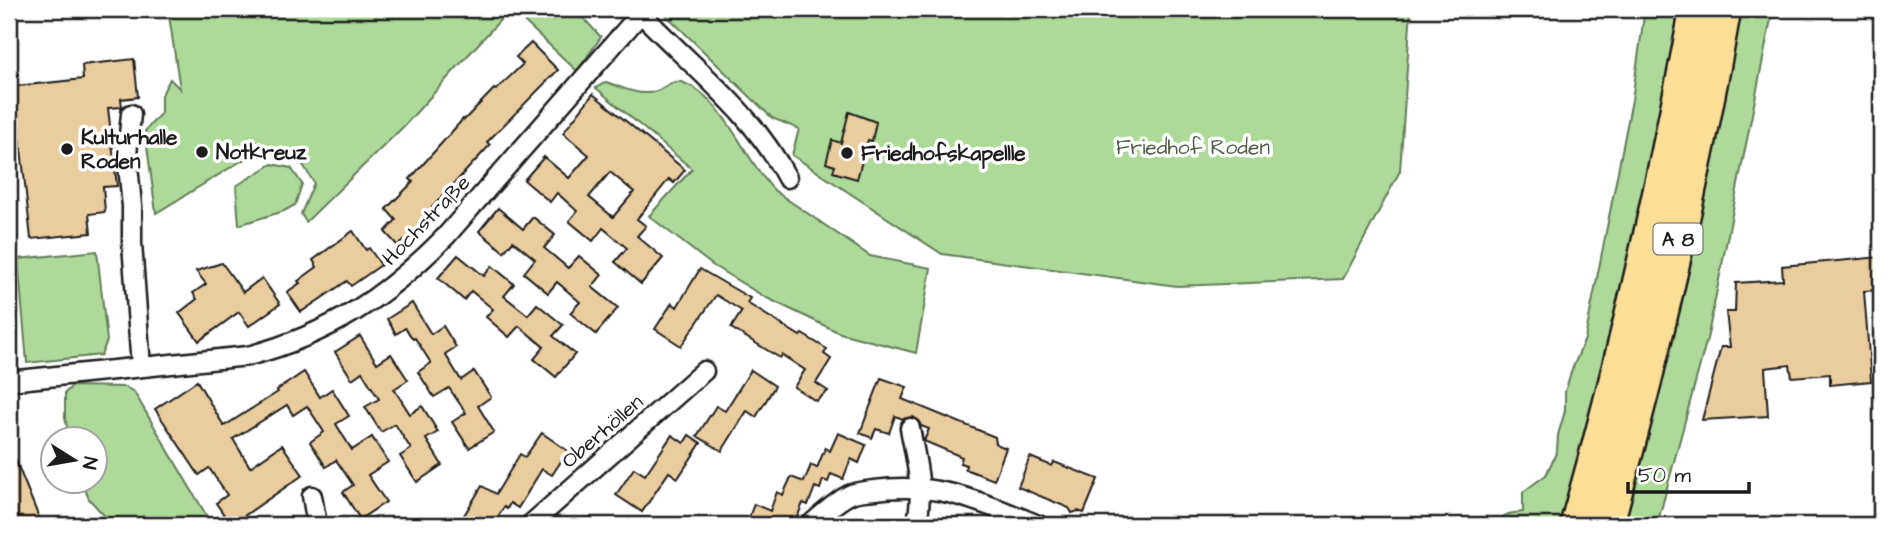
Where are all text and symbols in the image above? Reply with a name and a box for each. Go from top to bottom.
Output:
place label: Kulturhalle Roden [81,123,178,176]
park label: Friedhof Roden [1116,133,1270,162]
place label: Notkreuz [216,138,307,167]
place label: Friedhofskapellle [861,139,1026,169]
marker: Kulturhalle Roden [59,141,75,157]
marker: Notkreuz [194,144,210,160]
marker: Friedhofskapellle [839,145,855,161]
street label: Hochstraße [376,169,477,272]
road number: A 8 [1654,224,1702,255]
street label: Oberhöllen [555,388,649,475]
north arrow [38,426,108,496]
scale bar [1628,450,1748,494]
text: N [75,455,104,471]
text: 50 m [1638,461,1692,490]

